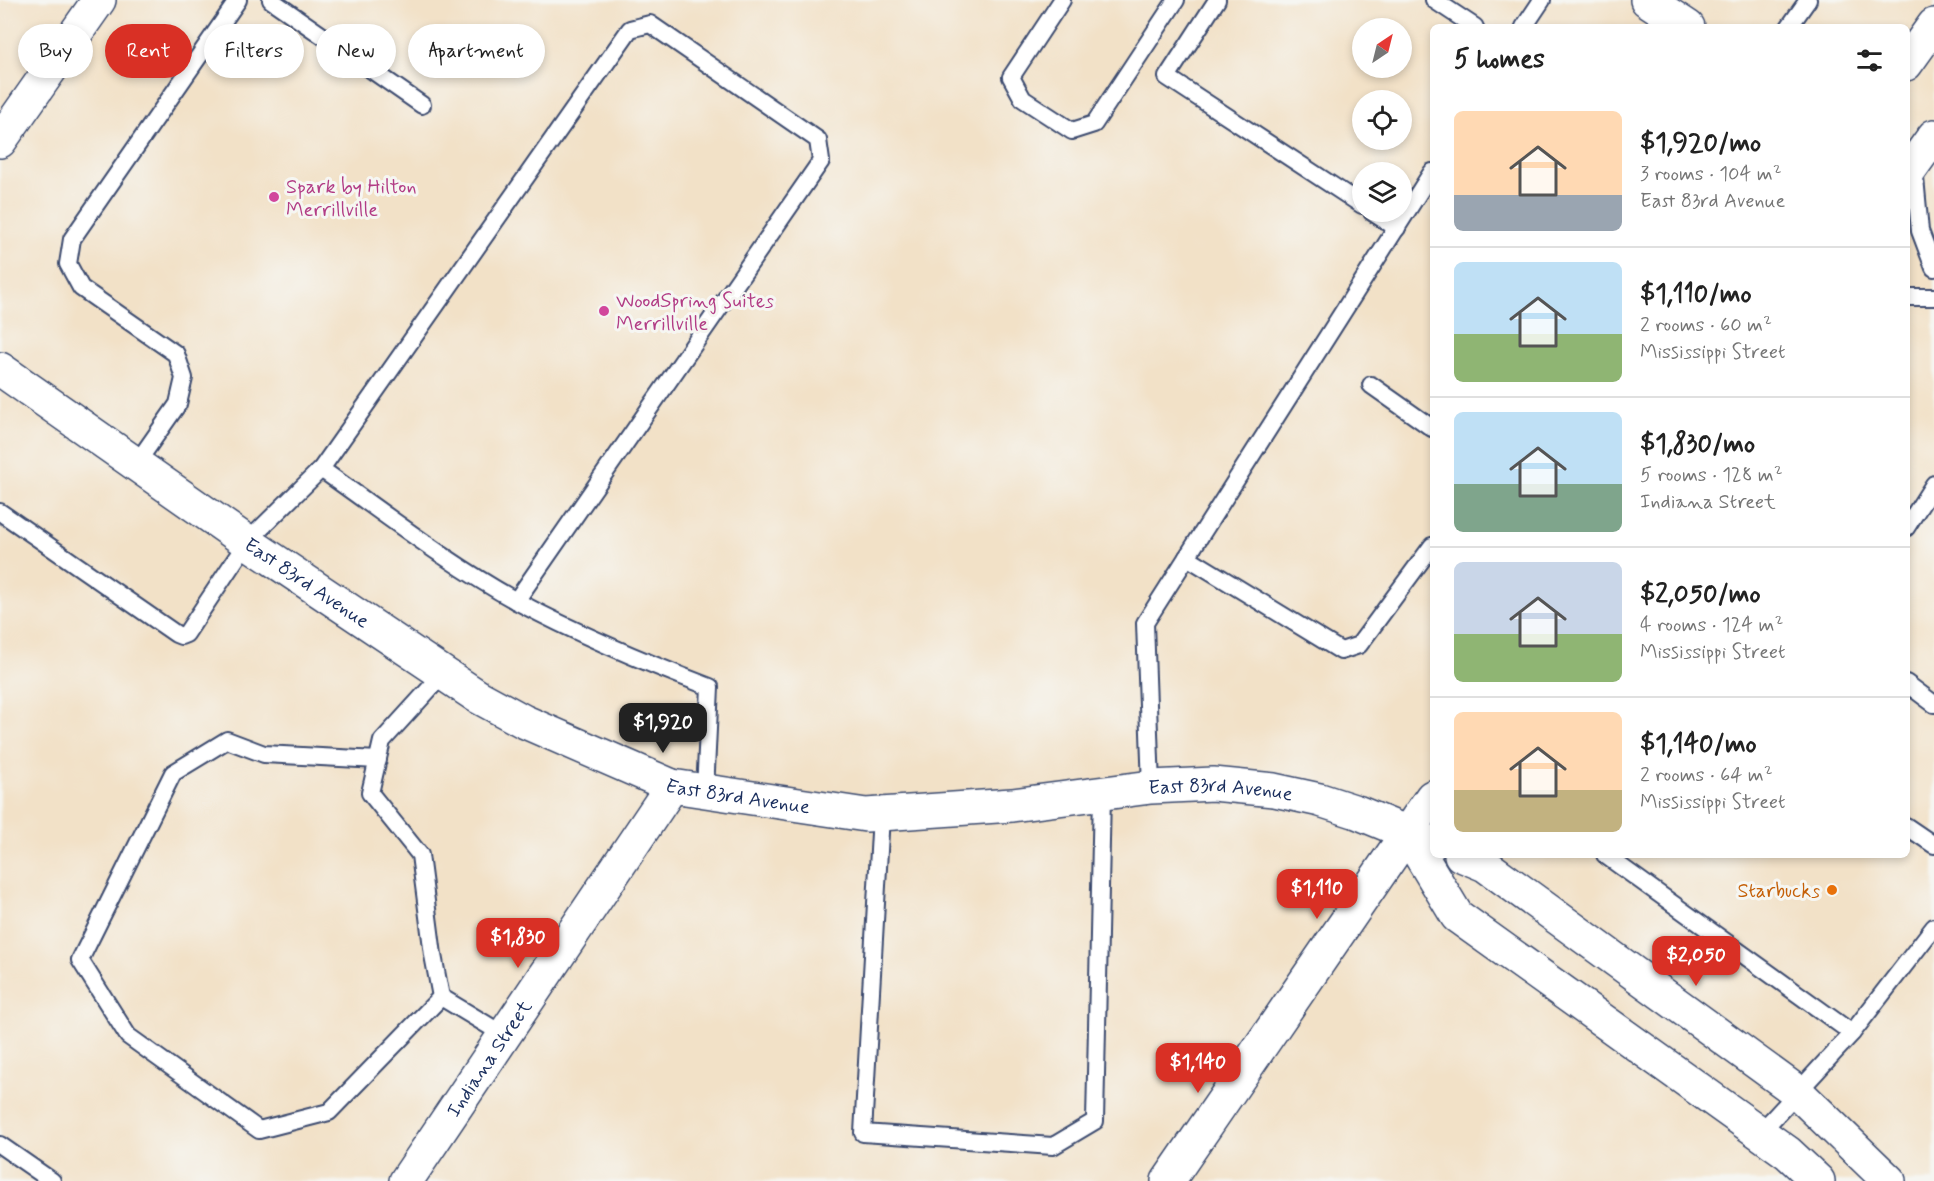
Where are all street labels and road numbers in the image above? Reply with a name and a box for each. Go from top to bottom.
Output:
street label: East 83rd Avenue [238,532,374,635]
street label: East 83rd Avenue [1148,772,1296,809]
street label: East 83rd Avenue [661,773,812,821]
street label: Indiana Street [441,995,539,1123]

